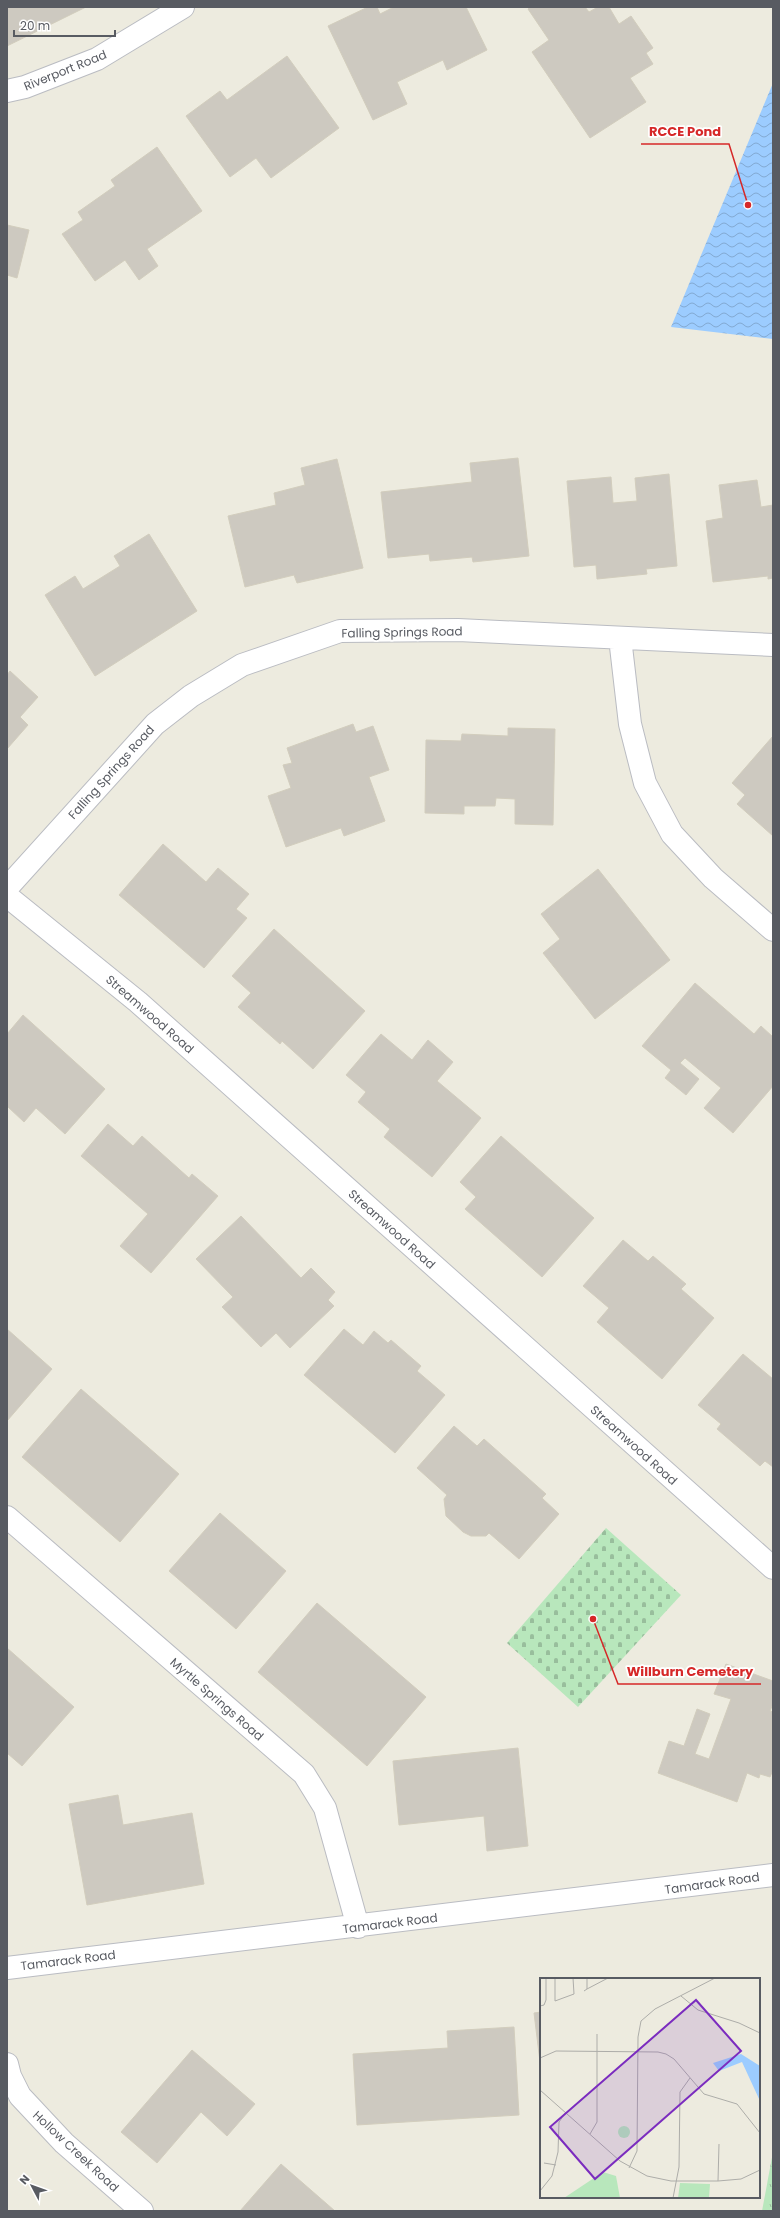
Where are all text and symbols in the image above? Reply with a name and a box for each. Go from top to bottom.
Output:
scale bar [14,12,115,38]
text: 20 m [20,17,50,34]
street label: Riverport Road [21,46,109,94]
callout: RCCE Pond [641,119,729,144]
text: RCCE Pond [649,122,721,141]
street label: Falling Springs Road [341,622,463,642]
street label: Falling Springs Road [64,721,158,823]
street label: Streamwood Road [102,971,198,1057]
street label: Streamwood Road [345,1185,439,1273]
street label: Streamwood Road [587,1401,681,1489]
street label: Myrtle Springs Road [167,1654,267,1744]
callout: Willburn Cemetery [618,1659,761,1684]
text: Willburn Cemetery [627,1662,754,1681]
street label: Tamarack Road [664,1868,760,1898]
street label: Tamarack Road [342,1909,438,1937]
street label: Tamarack Road [20,1946,116,1974]
inset map [540,1978,760,2198]
street label: Hollow Creek Road [29,2107,123,2195]
north arrow [12,2166,52,2206]
text: N [16,2171,33,2188]

